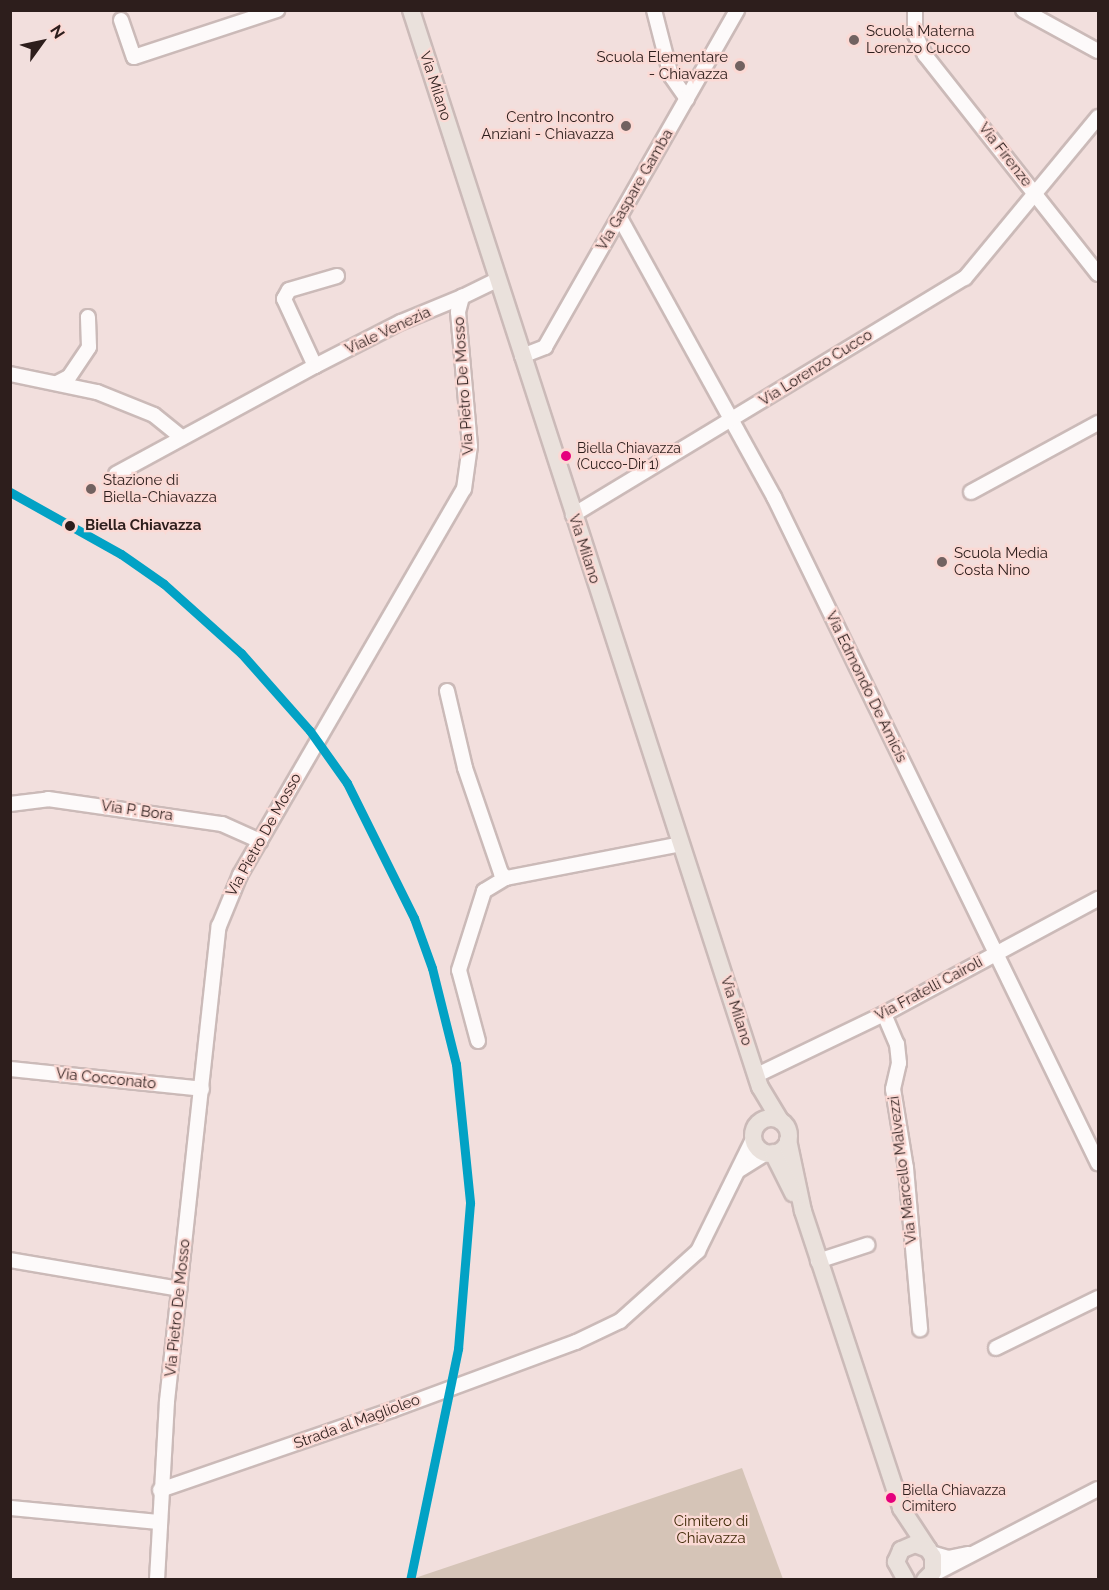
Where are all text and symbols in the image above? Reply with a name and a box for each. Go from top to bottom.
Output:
north arrow [12,12,72,72]
text: N [46,22,69,42]
place label: Scuola Materna Lorenzo Cucco [866,22,974,57]
marker: Scuola Materna Lorenzo Cucco [847,33,861,47]
place label: Scuola Elementare - Chiavazza [596,48,728,83]
street label: Via Milano [415,49,455,123]
marker: Scuola Elementare - Chiavazza [733,59,747,73]
place label: Centro Incontro Anziani - Chiavazza [481,108,614,143]
marker: Centro Incontro Anziani - Chiavazza [619,119,633,133]
street label: Via Firenze [974,119,1036,191]
street label: Via Gaspare Gamba [593,126,677,254]
street label: Viale Venezia [342,303,434,359]
street label: Via Pietro De Mosso [450,316,478,456]
street label: Via Lorenzo Cucco [756,326,876,410]
place label: Biella Chiavazza (Cucco-Dir 1) [577,440,681,472]
marker: Biella Chiavazza (Cucco-Dir 1) [560,450,572,462]
place label: Stazione di Biella-Chiavazza [103,471,217,506]
marker: Stazione di Biella-Chiavazza [84,482,98,496]
street label: Via Milano [564,512,604,586]
marker: Biella Chiavazza [60,516,80,536]
place label: Biella Chiavazza [85,517,201,535]
place label: Scuola Media Costa Nino [954,544,1048,579]
marker: Scuola Media Costa Nino [935,555,949,569]
street label: Via Edmondo De Amicis [821,608,911,766]
street label: Via Pietro De Mosso [223,770,305,900]
street label: Via P. Bora [100,797,174,825]
street label: Via Fratelli Cairoli [872,953,986,1025]
street label: Via Milano [716,974,756,1048]
street label: Via Cocconato [55,1065,157,1093]
street label: Via Marcello Malvezzi [885,1095,921,1245]
street label: Via Pietro De Mosso [162,1238,194,1378]
street label: Strada al Maglioleo [291,1391,423,1453]
place label: Biella Chiavazza Cimitero [902,1482,1006,1514]
marker: Biella Chiavazza Cimitero [885,1492,897,1504]
park label: Cimitero di Chiavazza [674,1512,748,1547]

